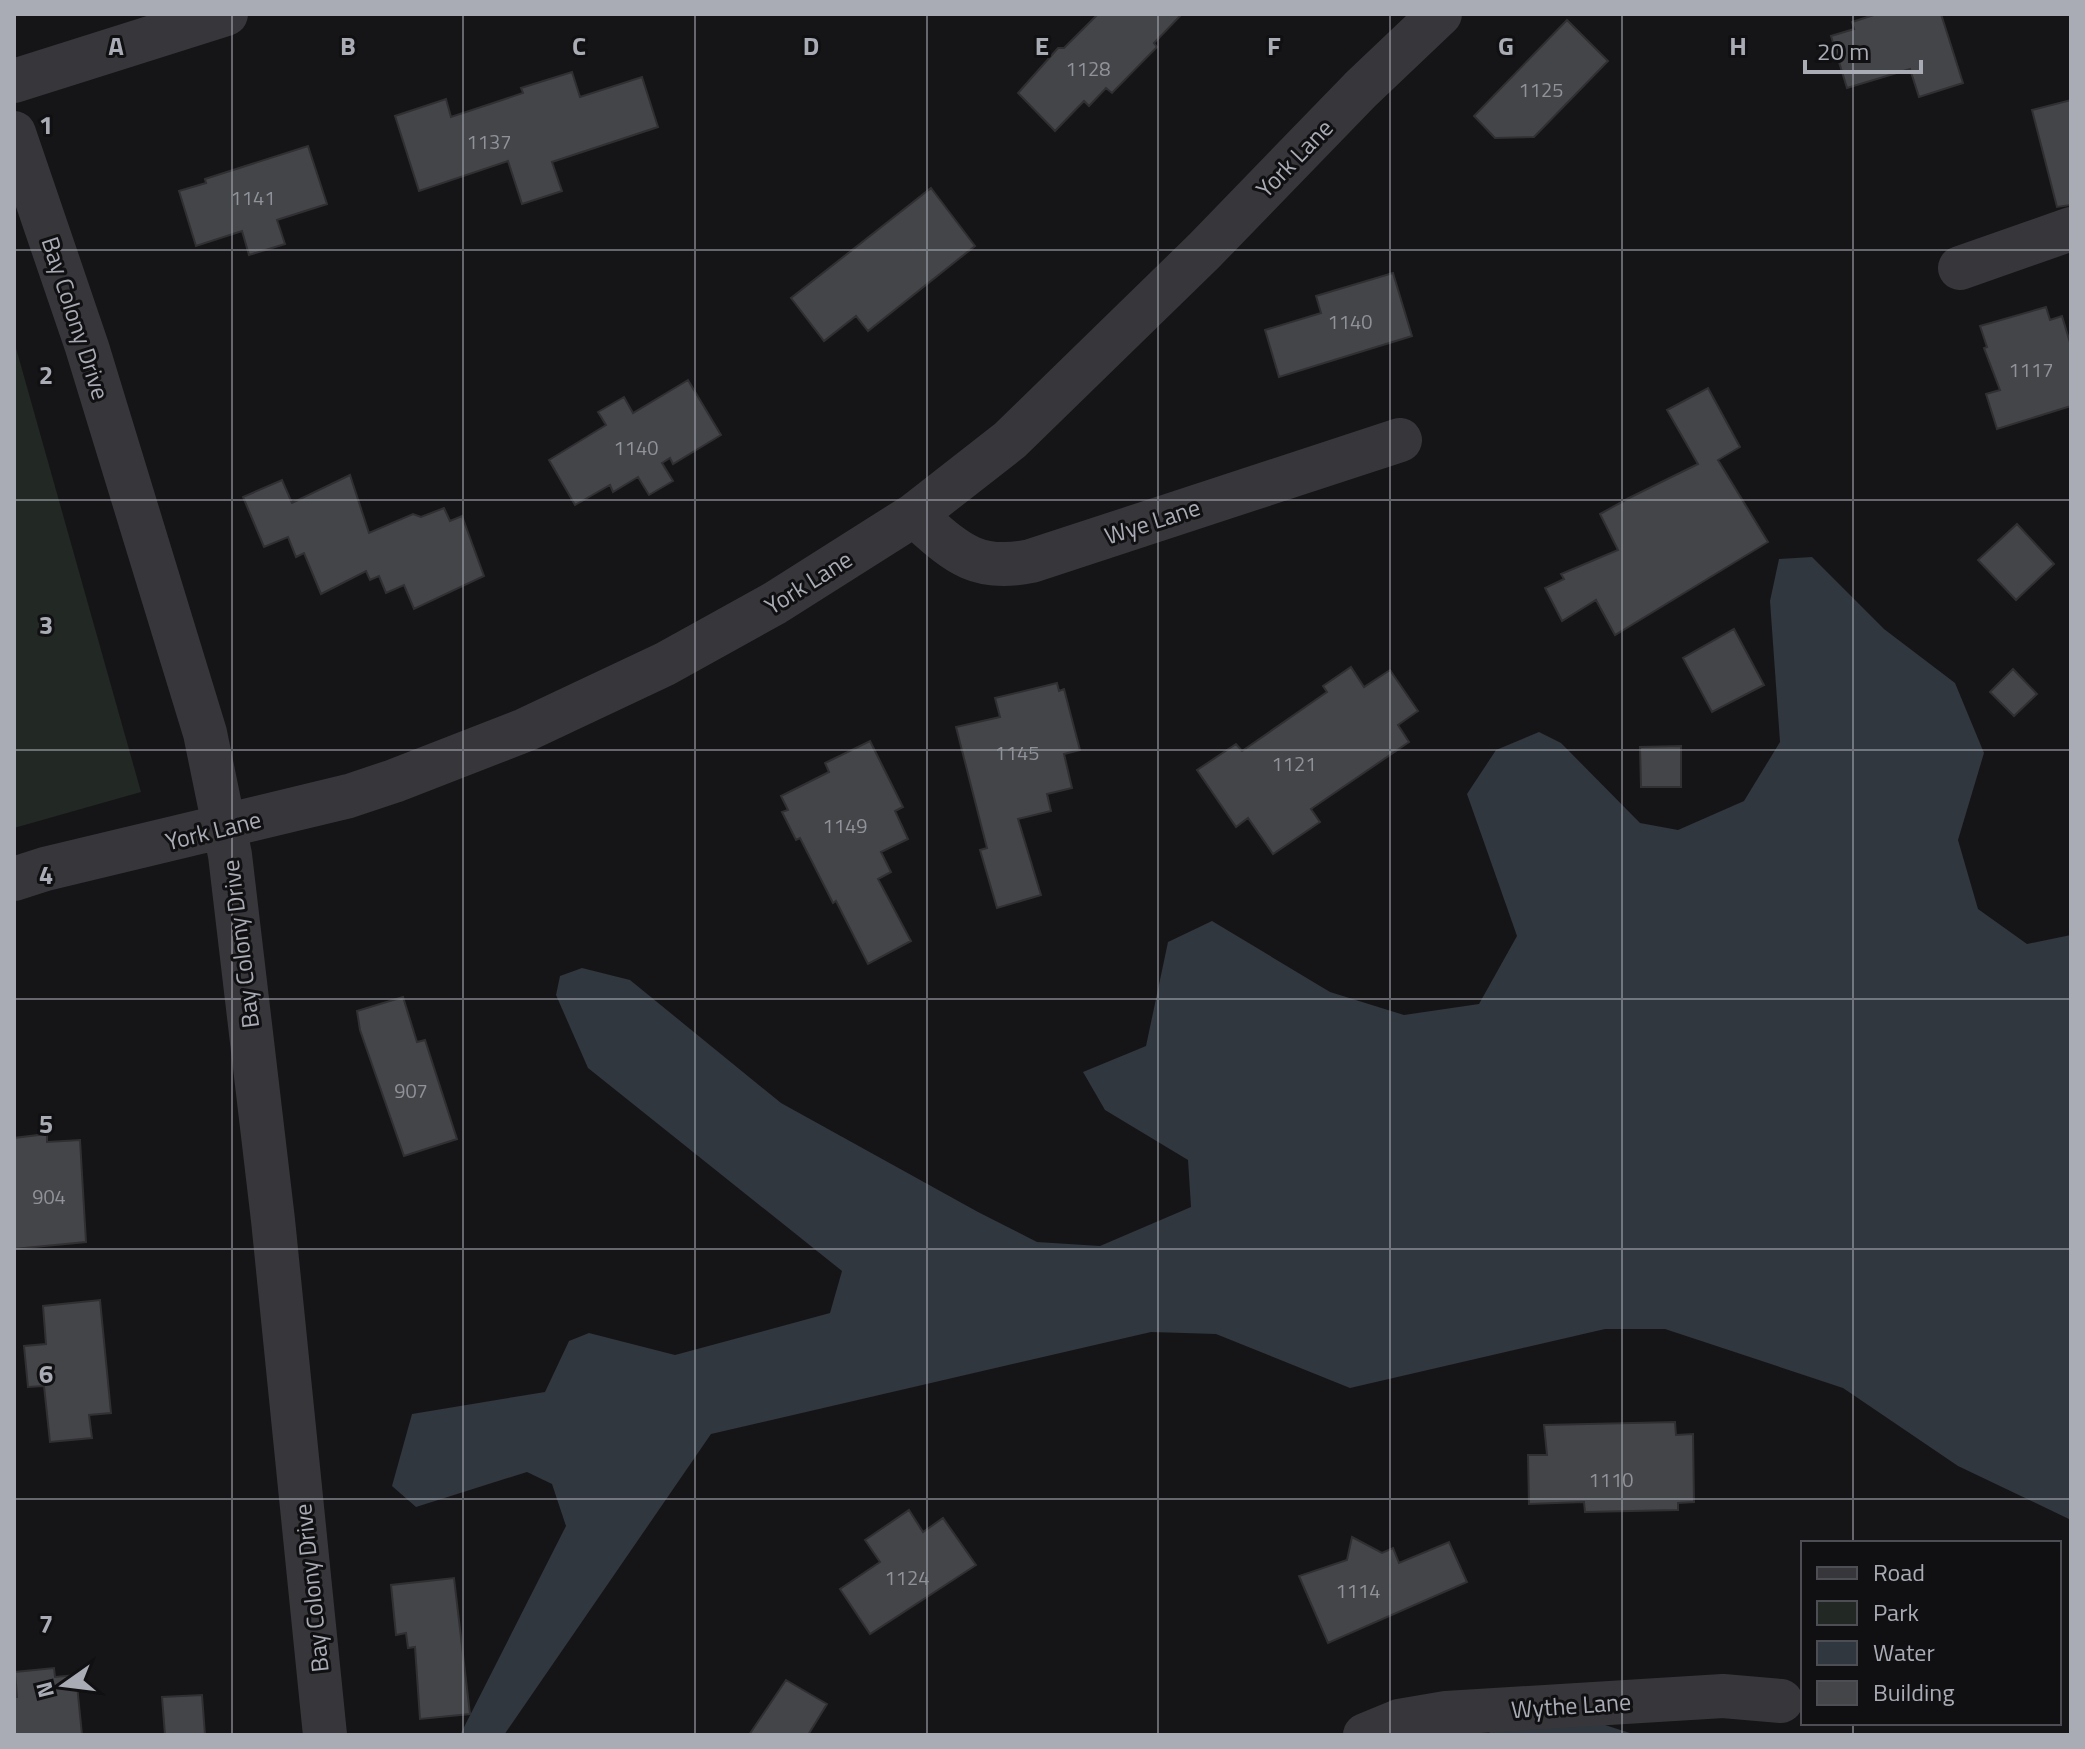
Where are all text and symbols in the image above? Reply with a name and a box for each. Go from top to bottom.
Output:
scale bar [1805,24,1921,74]
text: A [108,26,124,65]
text: B [340,26,356,65]
text: C [572,26,586,65]
text: D [803,26,819,65]
text: E [1035,26,1049,65]
text: F [1267,26,1281,65]
text: G [1498,26,1514,65]
text: H [1729,26,1747,65]
text: 20 m [1817,33,1869,69]
house number: 1128 [1066,53,1110,84]
house number: 1125 [1519,74,1563,105]
text: 1 [39,105,53,144]
street label: York Lane [1247,110,1341,206]
house number: 1137 [467,126,511,157]
house number: 1141 [231,182,275,213]
street label: Bay Colony Drive [33,232,119,404]
house number: 1140 [1328,306,1372,337]
house number: 1117 [2009,354,2053,385]
text: 2 [39,355,53,394]
house number: 1140 [614,432,658,463]
street label: Wye Lane [1100,489,1204,553]
street label: York Lane [757,541,859,623]
text: 3 [39,605,53,644]
house number: 1145 [995,737,1039,768]
house number: 1121 [1272,748,1316,779]
street label: York Lane [161,801,265,859]
house number: 1149 [823,810,867,841]
text: 4 [39,855,53,894]
street label: Bay Colony Drive [212,858,268,1030]
house number: 907 [394,1075,428,1106]
text: 5 [39,1104,53,1143]
house number: 904 [32,1181,66,1212]
text: 6 [39,1354,53,1393]
house number: 1110 [1589,1464,1633,1495]
street label: Bay Colony Drive [284,1502,338,1674]
legend [1801,1541,2061,1725]
text: Road [1873,1554,1925,1590]
house number: 1124 [885,1562,929,1593]
house number: 1114 [1336,1575,1380,1606]
text: Park [1873,1594,1919,1630]
text: 7 [39,1604,53,1643]
text: Water [1873,1634,1935,1670]
north arrow [24,1645,104,1725]
text: Building [1873,1674,1955,1710]
text: N [26,1678,63,1701]
street label: Wythe Lane [1510,1683,1632,1727]

